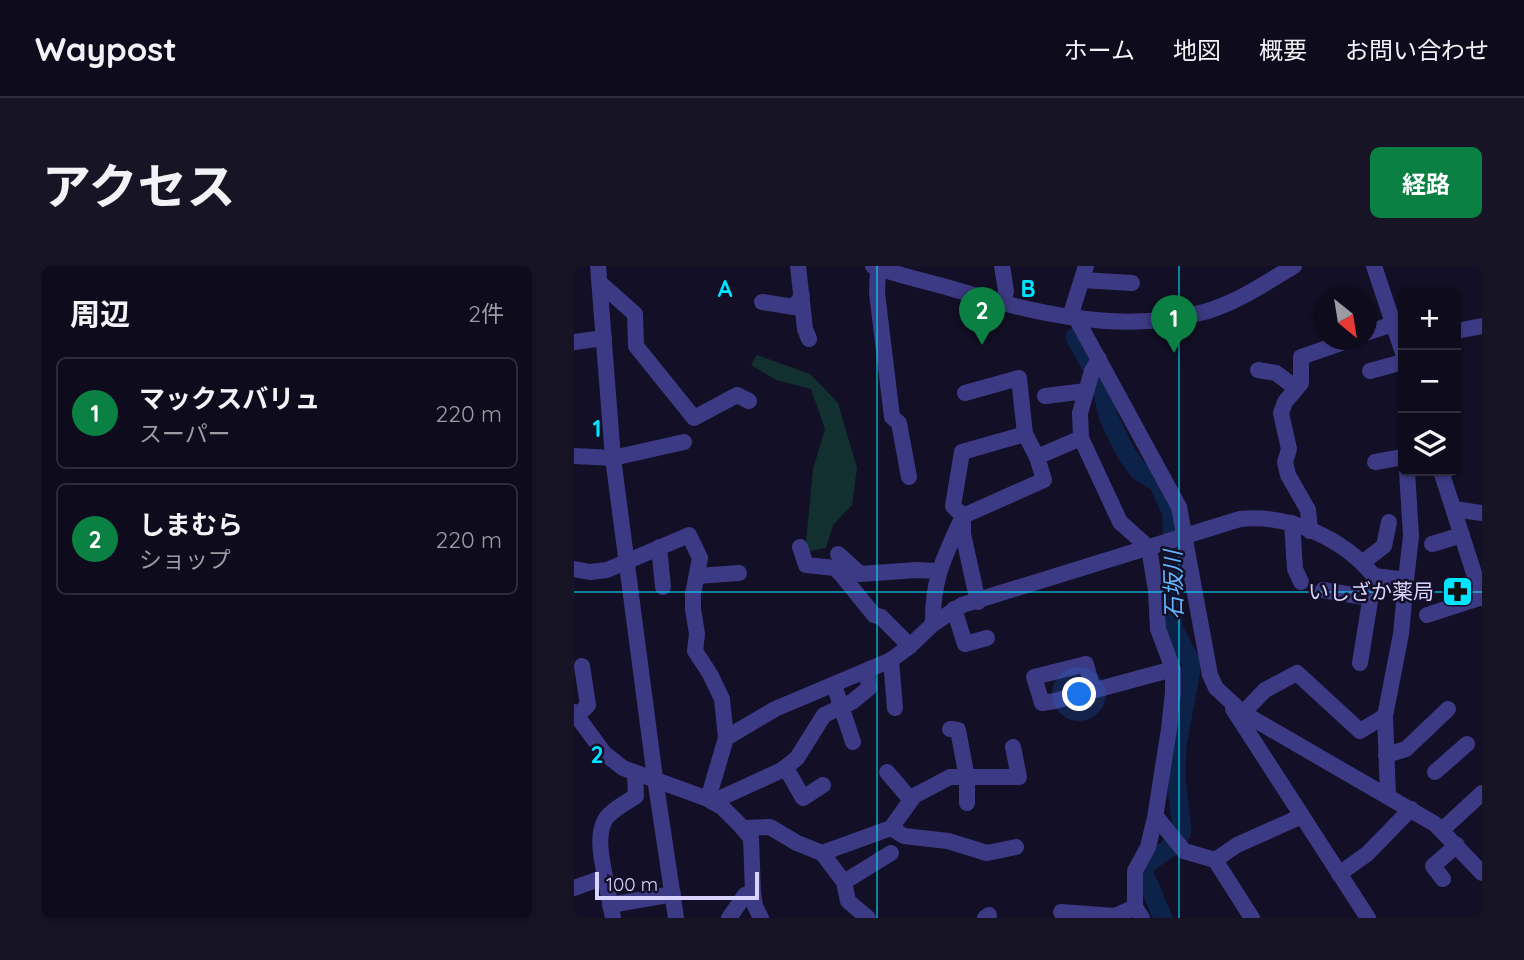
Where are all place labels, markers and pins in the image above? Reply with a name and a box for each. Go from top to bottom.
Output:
pin: 2 [959,287,1005,345]
pin: 1 [1151,295,1197,353]
pharmacy icon: いしざか薬局 [1440,574,1474,608]
place label: いしざか薬局 [1308,578,1434,604]

